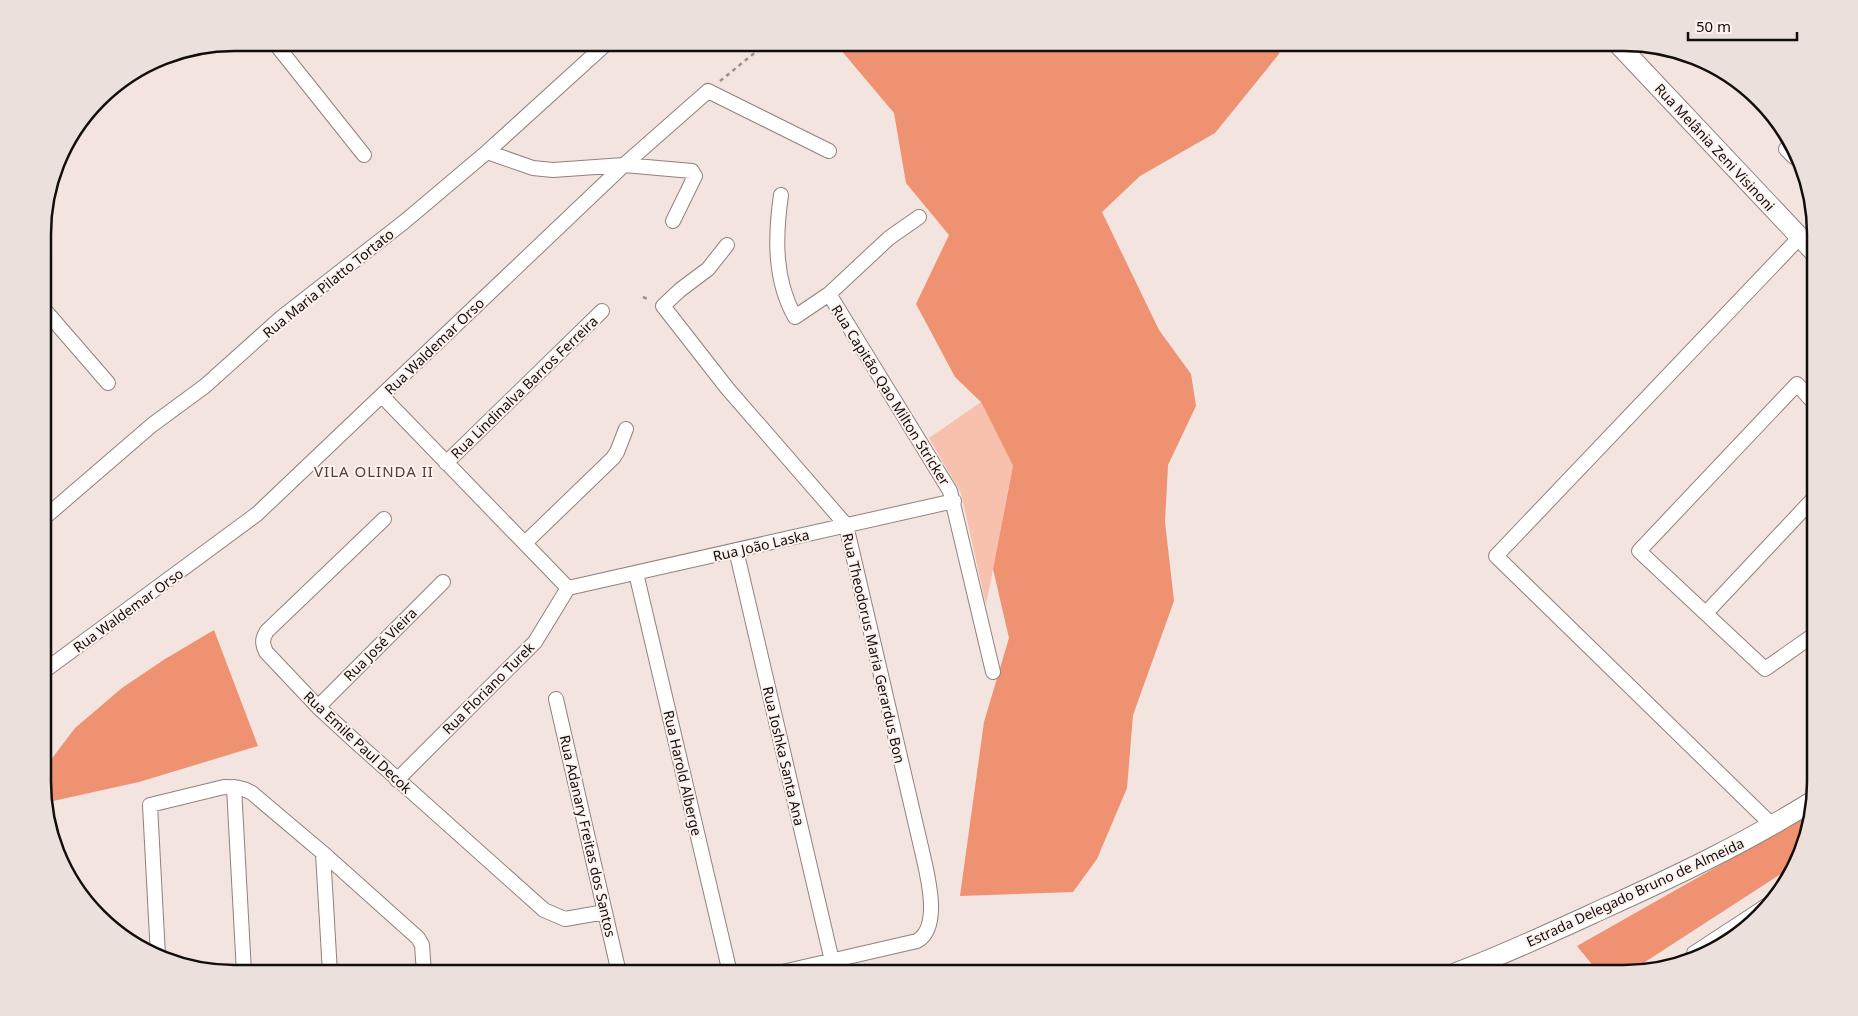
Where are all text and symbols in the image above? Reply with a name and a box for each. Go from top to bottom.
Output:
scale bar [1688,10,1797,42]
text: 50 m [1696,16,1731,36]
street label: Rua Melânia Zeni Visinoni [1651,79,1779,215]
street label: Rua Maria Pilatto Tortato [258,224,398,342]
street label: Rua Waldemar Orso [380,293,488,399]
street label: Rua Capitão Qao Milton Stricker [827,301,955,489]
street label: Rua Lindinalva Barros Ferreira [446,311,602,463]
district label: VILA OLINDA II [314,461,434,481]
street label: Rua João Laska [711,525,811,565]
street label: Rua Theodorus Maria Gerardus Bon [838,531,910,765]
street label: Rua Waldemar Orso [69,564,187,656]
street label: Rua José Vieira [339,603,421,685]
street label: Rua Floriano Turek [438,637,539,738]
street label: Rua Ioshka Santa Ana [759,684,809,828]
street label: Rua Emile Paul Decok [300,687,417,798]
street label: Rua Harold Alberge [659,708,707,838]
street label: Rua Adanary Freitas dos Santos [555,733,621,939]
street label: Estrada Delegado Bruno de Almeida [1523,833,1747,951]

